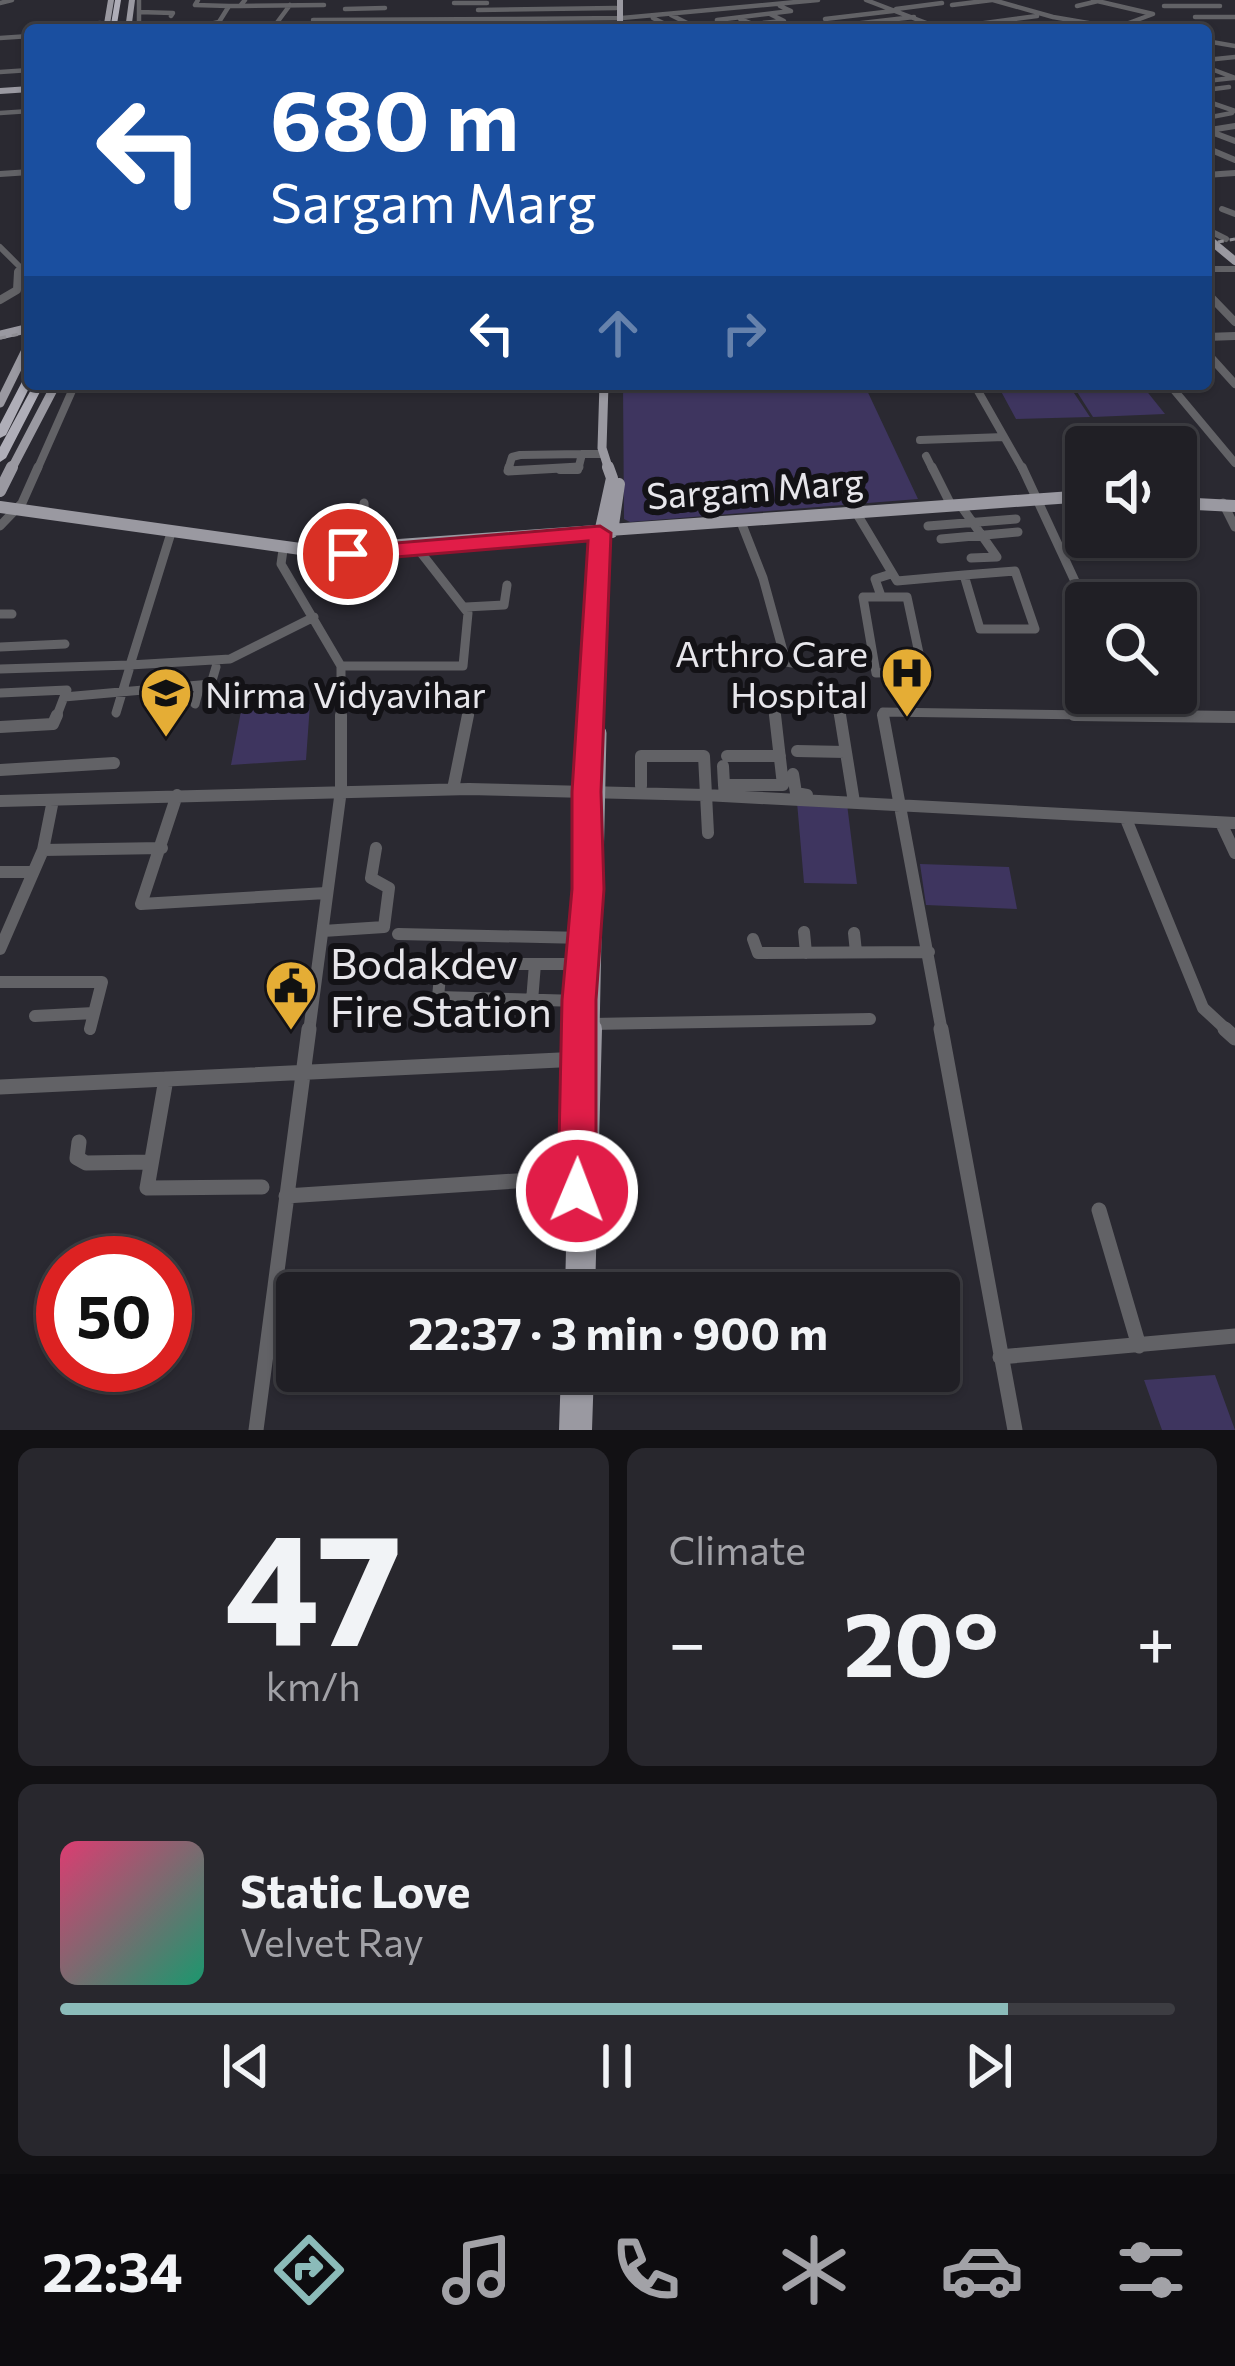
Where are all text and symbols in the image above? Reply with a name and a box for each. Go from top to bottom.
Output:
text: 680 m [270,66,519,168]
icon: left [72,72,228,228]
text: Sargam Marg [270,168,596,234]
icon: left [459,300,525,366]
icon: ahead [585,300,651,366]
icon: right [711,300,777,366]
map controls [1065,426,1197,714]
button: sound [1065,426,1197,558]
street label: Sargam Marg [645,457,865,517]
pin [297,503,399,605]
icon: arrive [315,521,381,587]
button: search [1065,582,1197,714]
place label: Arthro Care Hospital [675,630,868,715]
hospital icon: Arthro Care Hospital [879,645,935,719]
school or university icon: Nirma Vidyavihar [138,665,194,739]
place label: Nirma Vidyavihar [205,671,486,715]
place label: Bodakdev Fire Station [330,936,552,1036]
public building icon: Bodakdev Fire Station [263,958,319,1032]
position arrow [514,1128,640,1254]
speed limit sign: 50 [36,1236,192,1392]
text: 22:37 · 3 min · 900 m [408,1304,828,1359]
text: 47 [224,1487,402,1678]
text: Climate [669,1525,806,1573]
text: 20° [843,1585,999,1696]
text: − [669,1600,706,1681]
text: + [1136,1600,1175,1681]
text: km/h [266,1661,361,1709]
text: Static Love [240,1862,470,1917]
text: Velvet Ray [240,1917,424,1965]
icon: previous [213,2033,279,2099]
icon: pause [584,2033,650,2099]
icon: next [956,2033,1022,2099]
icon: directions [267,2228,351,2312]
icon: music [435,2228,519,2312]
icon: phone [604,2228,688,2312]
icon: climate [772,2228,856,2312]
icon: car [940,2228,1024,2312]
icon: filters [1109,2228,1193,2312]
text: 22:34 [42,2237,183,2303]

